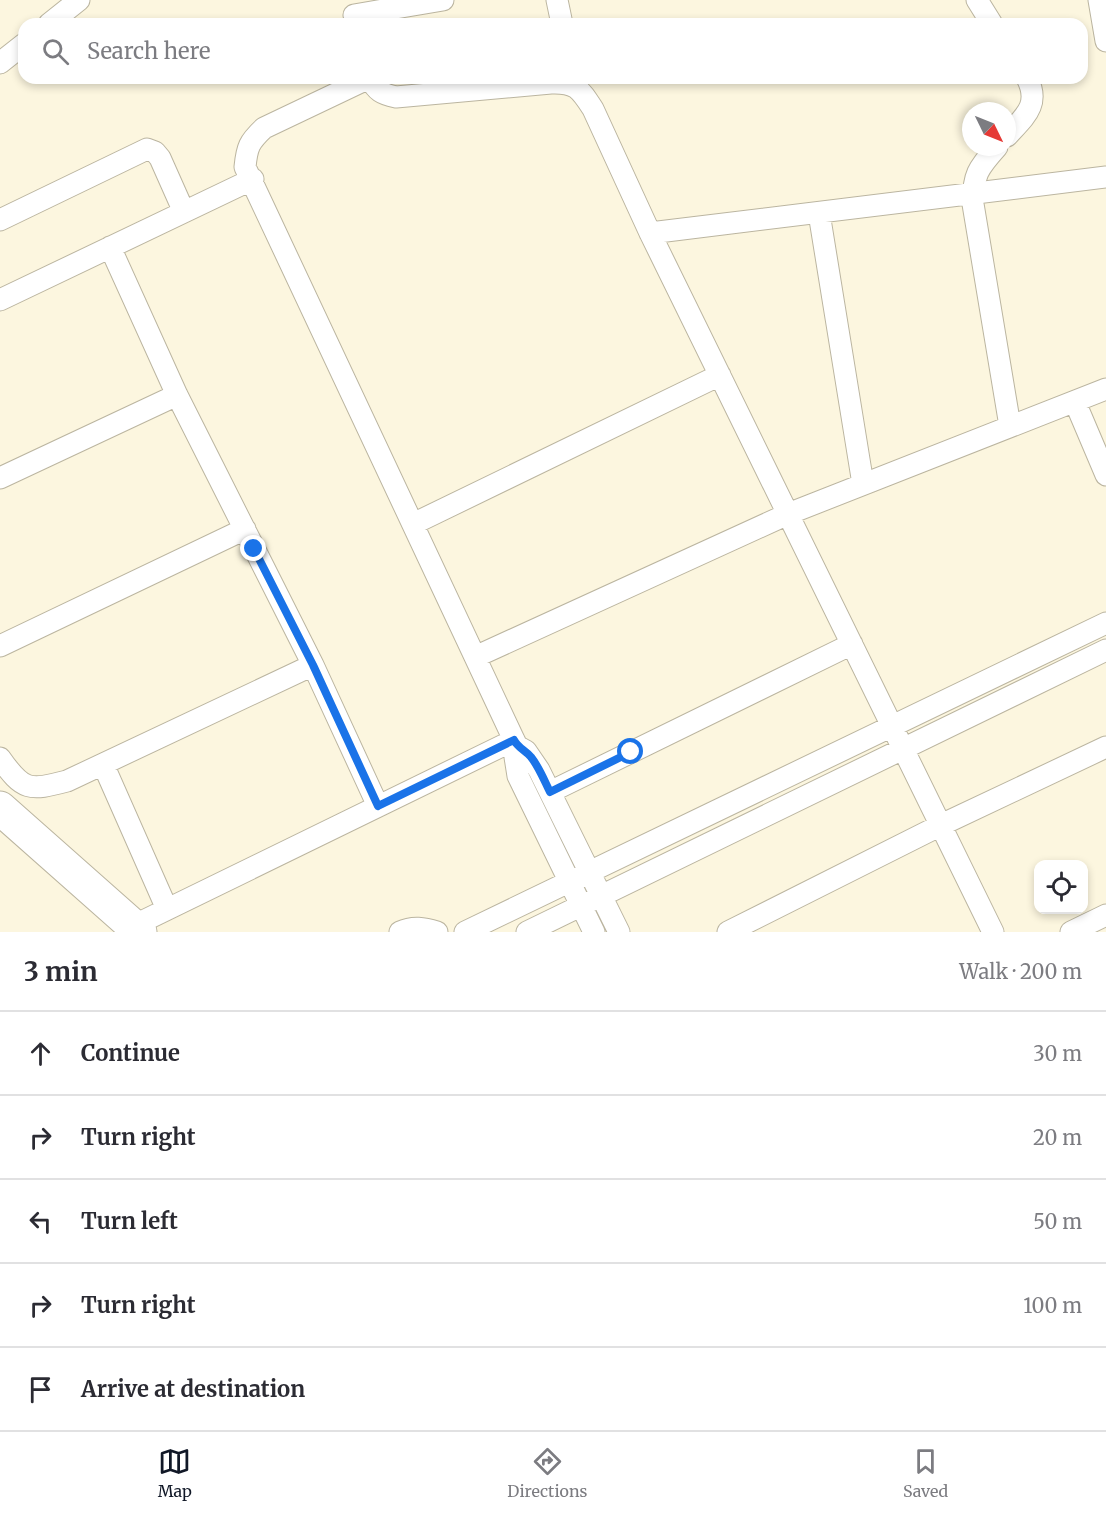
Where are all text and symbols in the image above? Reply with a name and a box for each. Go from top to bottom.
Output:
search box [18,18,1088,84]
icon: search [39,35,72,68]
text: Search here [87,37,210,65]
north arrow [962,102,1016,156]
route end [240,535,266,561]
route start [617,738,643,764]
map controls [1034,860,1088,914]
button: locate [1034,860,1088,914]
text: 3 min [24,955,98,988]
text: Walk · 200 m [959,959,1082,984]
icon: ahead [24,1037,57,1070]
text: Continue [81,1039,180,1067]
text: 30 m [1033,1041,1082,1066]
icon: right [24,1121,57,1154]
text: Turn right [81,1123,195,1151]
text: 20 m [1033,1125,1082,1150]
icon: left [24,1205,57,1238]
text: Turn left [81,1207,178,1235]
text: 50 m [1033,1209,1082,1234]
icon: right [24,1289,57,1322]
text: Turn right [81,1291,195,1319]
text: 100 m [1023,1293,1082,1318]
icon: arrive [24,1373,57,1406]
text: Arrive at destination [81,1375,305,1403]
tab: Map [158,1445,192,1501]
tab: Directions [507,1445,587,1501]
tab: Saved [903,1445,948,1501]

